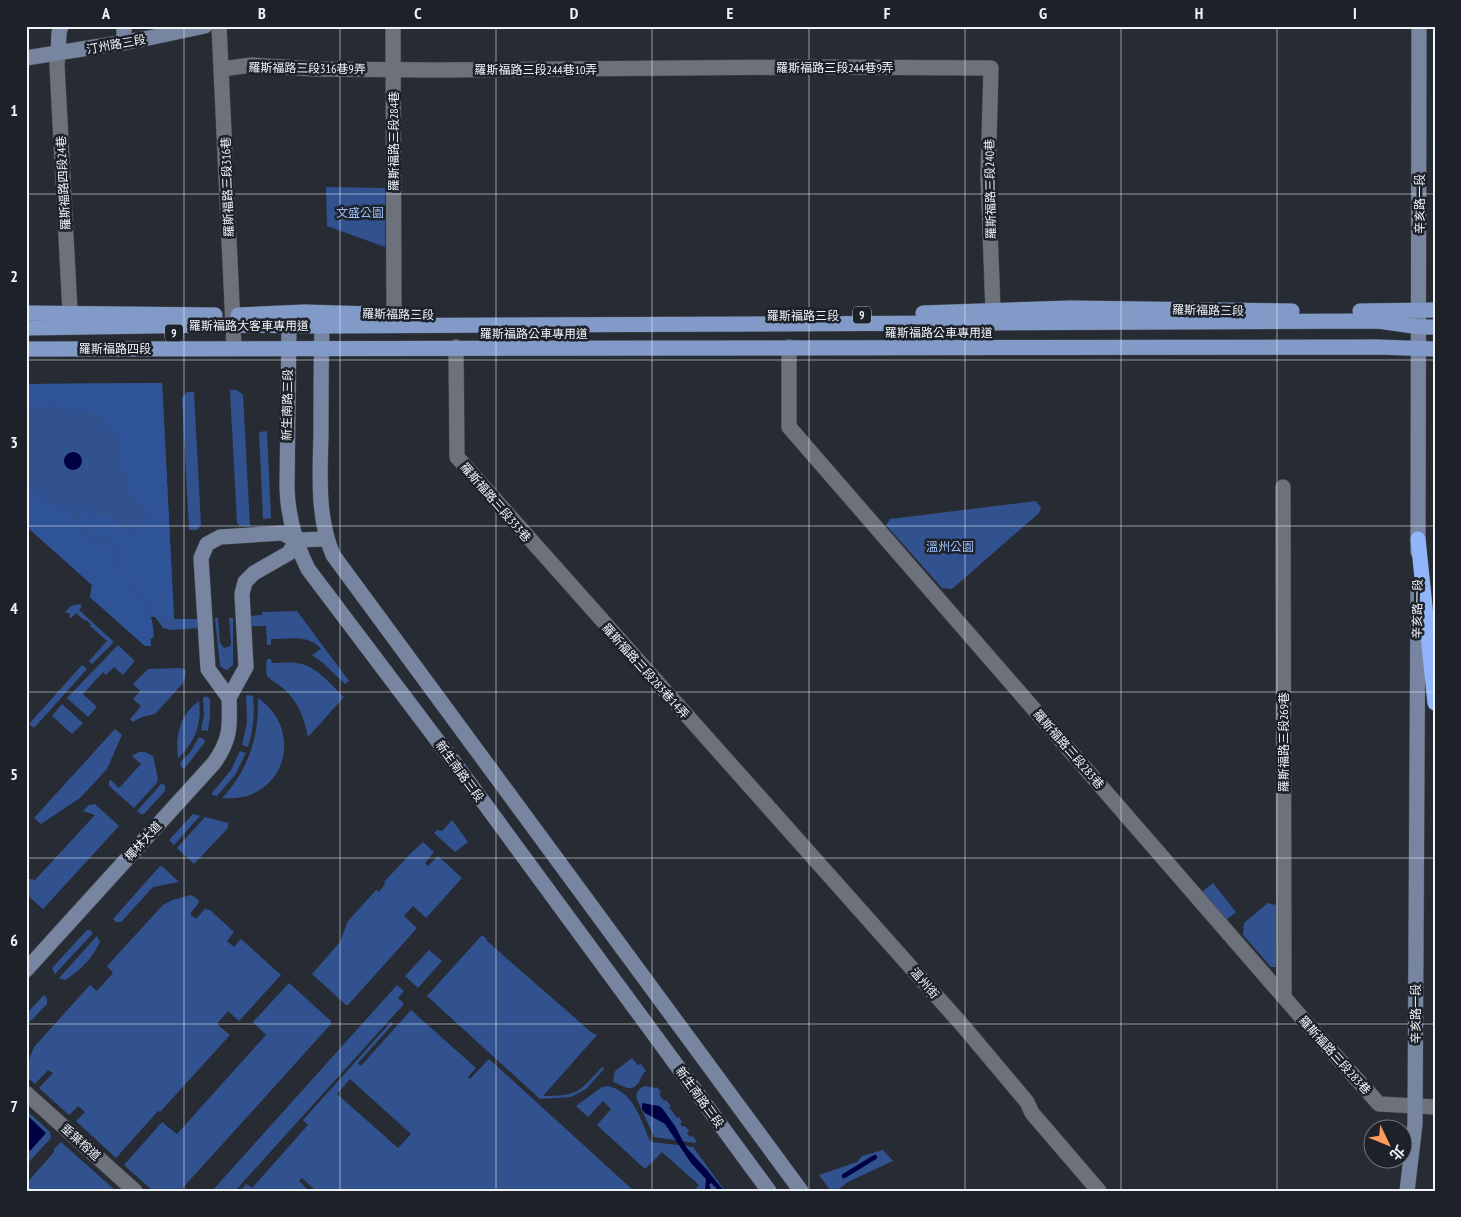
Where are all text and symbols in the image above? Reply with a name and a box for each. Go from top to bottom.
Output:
text: A [101,3,111,23]
text: B [258,3,266,23]
text: C [414,3,422,23]
text: D [570,3,579,23]
text: E [727,3,734,23]
text: F [884,3,891,23]
text: G [1039,3,1047,23]
text: H [1195,3,1203,23]
text: I [1353,3,1357,23]
street label: 汀州路三段 [85,31,147,57]
street label: 羅斯福路三段316巷9弄 [248,59,366,77]
street label: 羅斯福路三段244巷9弄 [776,60,894,75]
street label: 羅斯福路三段244巷10弄 [474,62,598,77]
street label: 羅斯福路三段284巷 [386,91,401,191]
text: 1 [10,100,18,120]
street label: 羅斯福路四段24巷 [53,135,73,231]
street label: 羅斯福路三段316巷 [218,137,236,237]
street label: 羅斯福路三段240巷 [982,139,998,239]
street label: 辛亥路一段 [1412,174,1427,234]
park label: 文盛公園 [336,205,384,220]
text: 2 [10,266,18,286]
street label: 羅斯福路三段 [1172,302,1244,318]
street label: 羅斯福路三段 [362,306,434,322]
road number: 9 [853,306,871,324]
street label: 羅斯福路三段 [767,308,839,323]
street label: 羅斯福路大客車專用道 [189,318,309,333]
road number: 9 [165,324,183,342]
street label: 羅斯福路公車專用道 [885,325,993,340]
street label: 羅斯福路公車專用道 [480,326,588,341]
street label: 羅斯福路四段 [79,341,151,356]
street label: 新生南路三段 [279,369,295,441]
text: 3 [10,432,18,452]
street label: 羅斯福路三段333巷 [457,459,535,545]
park label: 溫州公園 [926,539,974,554]
street label: 辛亥路一段 [1409,579,1425,639]
text: 4 [10,598,18,618]
street label: 羅斯福路三段283巷14弄 [599,620,693,722]
street label: 羅斯福路三段269巷 [1276,692,1291,792]
street label: 羅斯福路三段283巷 [1030,706,1108,792]
street label: 新生南路三段 [433,737,487,805]
text: 5 [10,764,18,784]
street label: 椰林大道 [121,818,165,864]
text: 6 [10,930,18,950]
street label: 溫州街 [908,964,942,1002]
street label: 辛亥路一段 [1408,984,1423,1044]
street label: 羅斯福路三段283巷 [1296,1013,1374,1097]
street label: 新生南路三段 [673,1063,727,1131]
text: 7 [10,1096,18,1116]
street label: 垂葉榕道 [58,1120,104,1164]
north arrow [1364,1120,1414,1170]
text: 北 [1386,1142,1409,1164]

